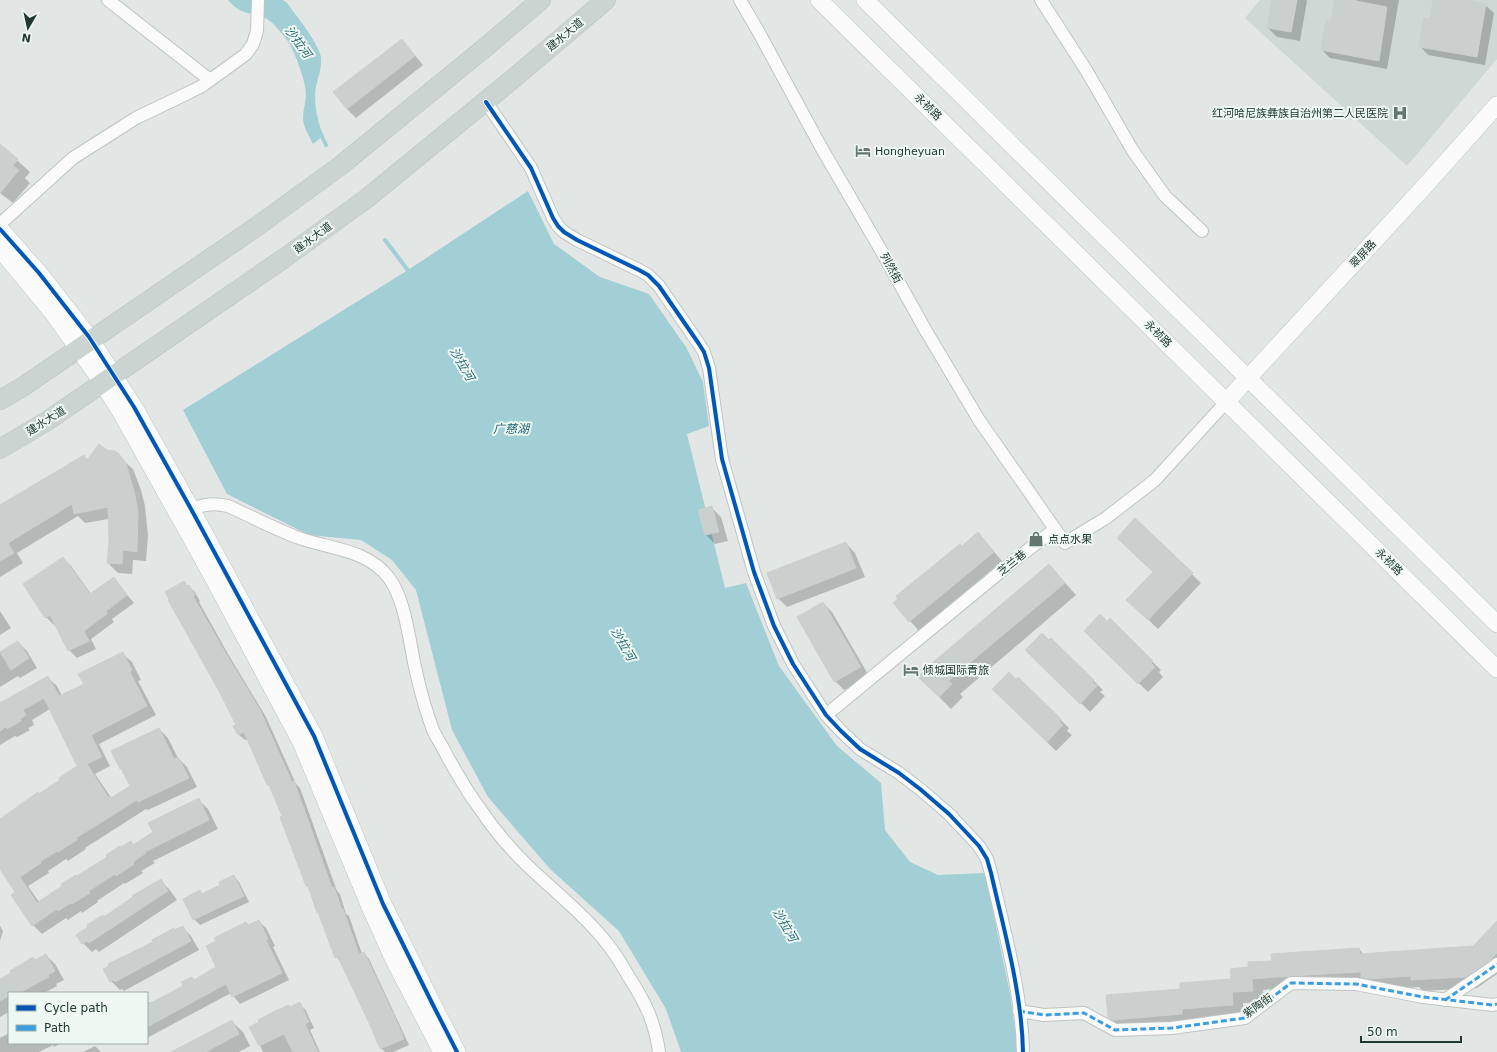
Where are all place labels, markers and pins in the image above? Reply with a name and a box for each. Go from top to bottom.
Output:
hospital icon: 红河哈尼族彝族自治州第二人民医院 [1391,104,1409,122]
place label: 红河哈尼族彝族自治州第二人民医院 [1212,107,1388,120]
hotel icon: Hongheyuan [854,142,872,160]
place label: Hongheyuan [875,145,945,158]
shop icon: 点点水果 [1027,530,1045,548]
place label: 点点水果 [1048,533,1092,546]
hotel icon: 倾城国际青旅 [902,661,920,679]
place label: 倾城国际青旅 [922,664,989,677]

